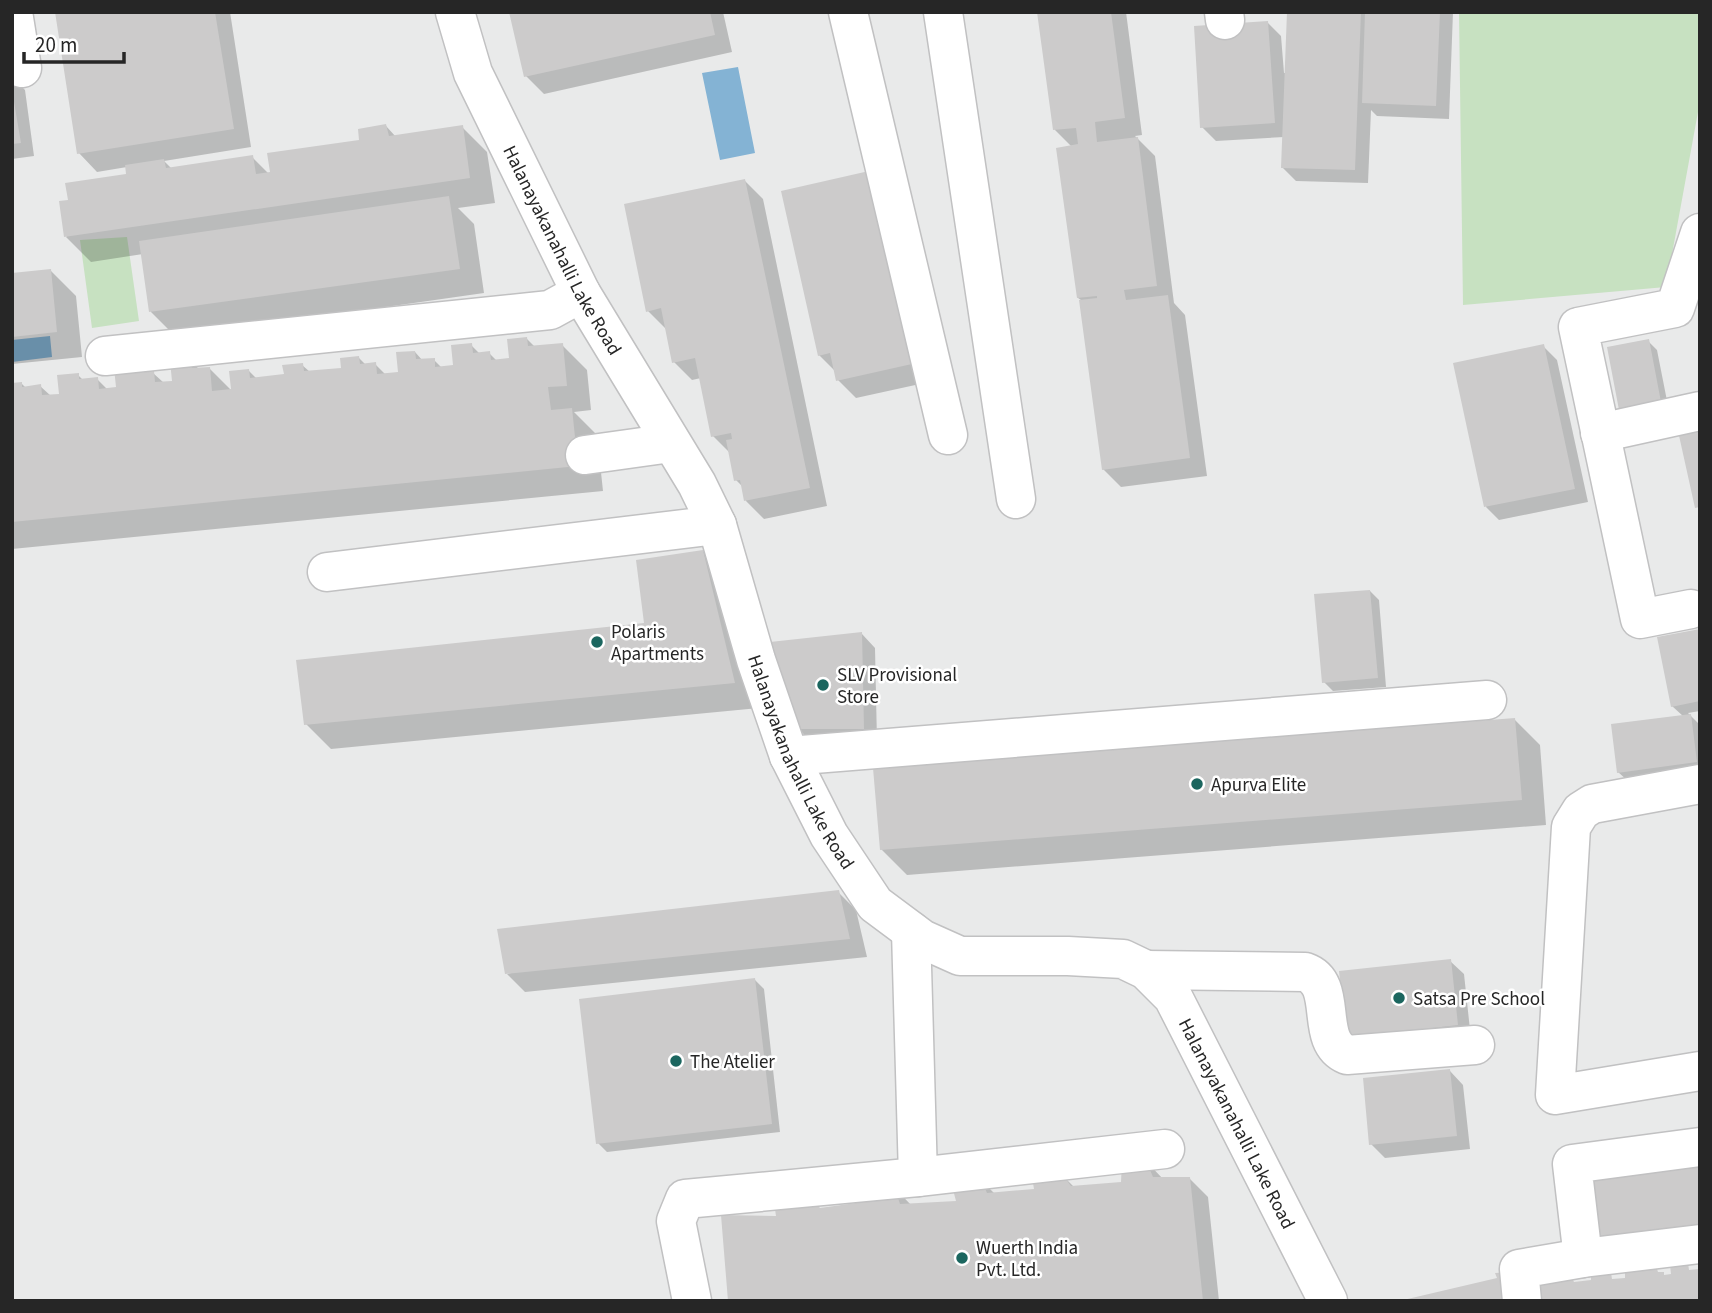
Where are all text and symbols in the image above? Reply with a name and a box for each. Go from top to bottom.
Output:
scale bar [24,21,124,65]
text: 20 m [35,30,77,60]
street label: Halanayakanahalli Lake Road [496,141,628,361]
place label: Polaris Apartments [611,619,704,668]
marker: Polaris Apartments [589,634,605,650]
street label: Halanayakanahalli Lake Road [740,651,860,875]
place label: SLV Provisional Store [837,662,957,711]
marker: SLV Provisional Store [815,677,831,693]
place label: Apurva Elite [1211,772,1306,799]
marker: Apurva Elite [1189,776,1205,792]
place label: Satsa Pre School [1413,986,1545,1013]
marker: Satsa Pre School [1391,990,1407,1006]
street label: Halanayakanahalli Lake Road [1171,1014,1301,1234]
place label: The Atelier [690,1049,775,1076]
marker: The Atelier [668,1053,684,1069]
place label: Wuerth India Pvt. Ltd. [976,1235,1078,1284]
marker: Wuerth India Pvt. Ltd. [954,1250,970,1266]

